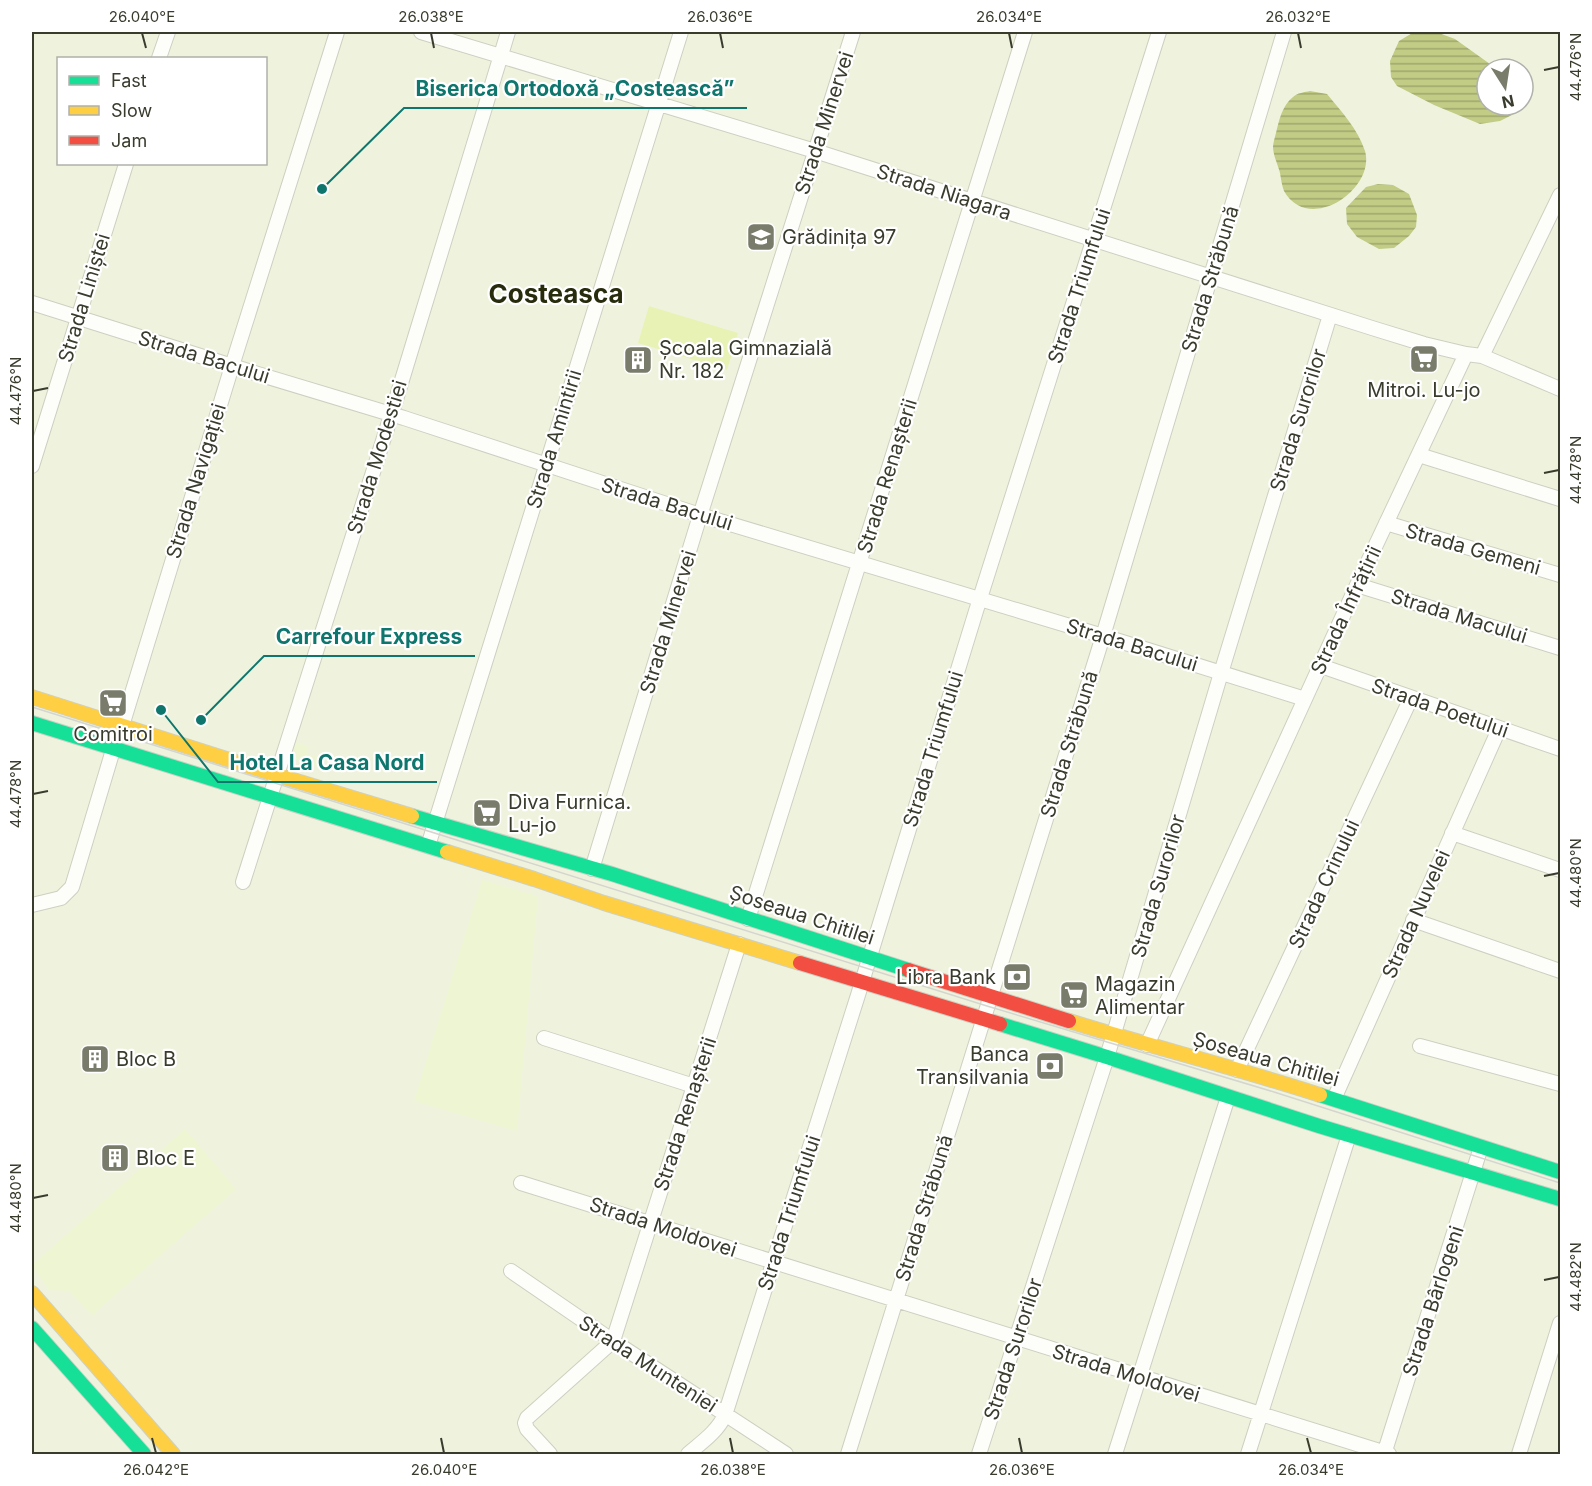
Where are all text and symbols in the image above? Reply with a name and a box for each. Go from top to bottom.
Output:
text: 26.040°E [109,7,175,26]
text: 26.038°E [398,7,464,26]
text: 26.036°E [687,7,753,26]
text: 26.034°E [976,7,1042,26]
text: 26.032°E [1265,7,1331,26]
text: 44.476°N [1566,33,1585,101]
street label: Strada Minervei [790,49,858,197]
legend [57,57,267,165]
north arrow [1475,57,1535,117]
callout: Biserica Ortodoxă „Costească” [404,69,747,108]
text: Fast [111,70,147,91]
text: Biserica Ortodoxă „Costească” [416,76,734,101]
text: N [1500,91,1516,113]
text: Slow [111,100,152,121]
text: Jam [111,130,147,151]
street label: Strada Niagara [873,159,1015,225]
street label: Strada Străbună [1176,203,1244,355]
street label: Strada Triumfului [1043,205,1115,367]
school or university icon: Grădinița 97 [745,221,777,253]
place label: Grădinița 97 [782,225,896,249]
street label: Strada Liniștei [53,231,115,365]
district label: Costeasca [488,278,624,309]
street label: Strada Bacului [135,326,273,388]
place label: Școala Gimnazială Nr. 182 [659,336,832,383]
supermarket icon: Mitroi. Lu-jo [1408,343,1440,375]
building icon: Școala Gimnazială Nr. 182 [622,344,654,376]
street label: Strada Surorilor [1265,345,1331,494]
text: 44.476°N [6,357,25,425]
street label: Strada Amintirii [521,367,587,511]
street label: Strada Modestiei [342,377,412,537]
place label: Mitroi. Lu-jo [1367,378,1481,402]
street label: Strada Renașterii [852,396,922,556]
street label: Strada Navigației [161,401,231,561]
text: 44.478°N [1566,436,1585,504]
street label: Strada Bacului [598,473,736,535]
street label: Strada Gemeni [1403,518,1543,580]
street label: Strada Înfrățirii [1306,542,1386,678]
street label: Strada Minervei [635,547,701,697]
street label: Strada Macului [1388,584,1530,648]
street label: Strada Bacului [1063,614,1201,676]
callout: Carrefour Express [264,617,475,656]
text: Carrefour Express [276,624,462,649]
street label: Strada Triumfului [898,668,968,830]
street label: Strada Străbună [1035,668,1103,820]
street label: Strada Poetului [1368,673,1512,743]
supermarket icon: Comitroi [97,687,129,719]
place label: Comitroi [73,722,153,746]
callout: Hotel La Casa Nord [218,743,437,782]
text: Hotel La Casa Nord [229,750,425,775]
text: 44.478°N [6,760,25,828]
place label: Diva Furnica. Lu-jo [508,790,631,837]
supermarket icon: Diva Furnica. Lu-jo [471,797,503,829]
street label: Strada Surorilor [1126,811,1190,961]
street label: Strada Crinului [1284,816,1364,952]
text: 44.480°N [1566,838,1585,908]
street label: Strada Nuvelei [1377,846,1455,982]
street label: Șoseaua Chitilei [726,880,878,950]
bank icon: Libra Bank [1001,961,1033,993]
place label: Libra Bank [896,965,996,989]
place label: Magazin Alimentar [1095,972,1185,1019]
supermarket icon: Magazin Alimentar [1058,979,1090,1011]
street label: Șoseaua Chitilei [1190,1027,1342,1091]
street label: Strada Renașterii [649,1034,721,1194]
place label: Banca Transilvania [916,1042,1029,1089]
building icon: Bloc B [79,1043,111,1075]
place label: Bloc B [116,1047,176,1071]
bank icon: Banca Transilvania [1034,1050,1066,1082]
street label: Strada Triumfului [753,1132,825,1294]
street label: Strada Străbună [890,1132,958,1284]
building icon: Bloc E [99,1142,131,1174]
place label: Bloc E [136,1146,195,1170]
text: 44.480°N [6,1163,25,1233]
street label: Strada Moldovei [586,1192,740,1262]
street label: Strada Bârlogeni [1397,1223,1469,1379]
text: 44.482°N [1566,1242,1585,1312]
street label: Strada Surorilor [979,1274,1047,1423]
street label: Strada Munteniei [574,1310,722,1418]
street label: Strada Moldovei [1049,1339,1203,1407]
text: 26.042°E [123,1460,189,1479]
text: 26.040°E [411,1460,477,1479]
text: 26.038°E [700,1460,766,1479]
text: 26.036°E [989,1460,1055,1479]
text: 26.034°E [1278,1460,1344,1479]

